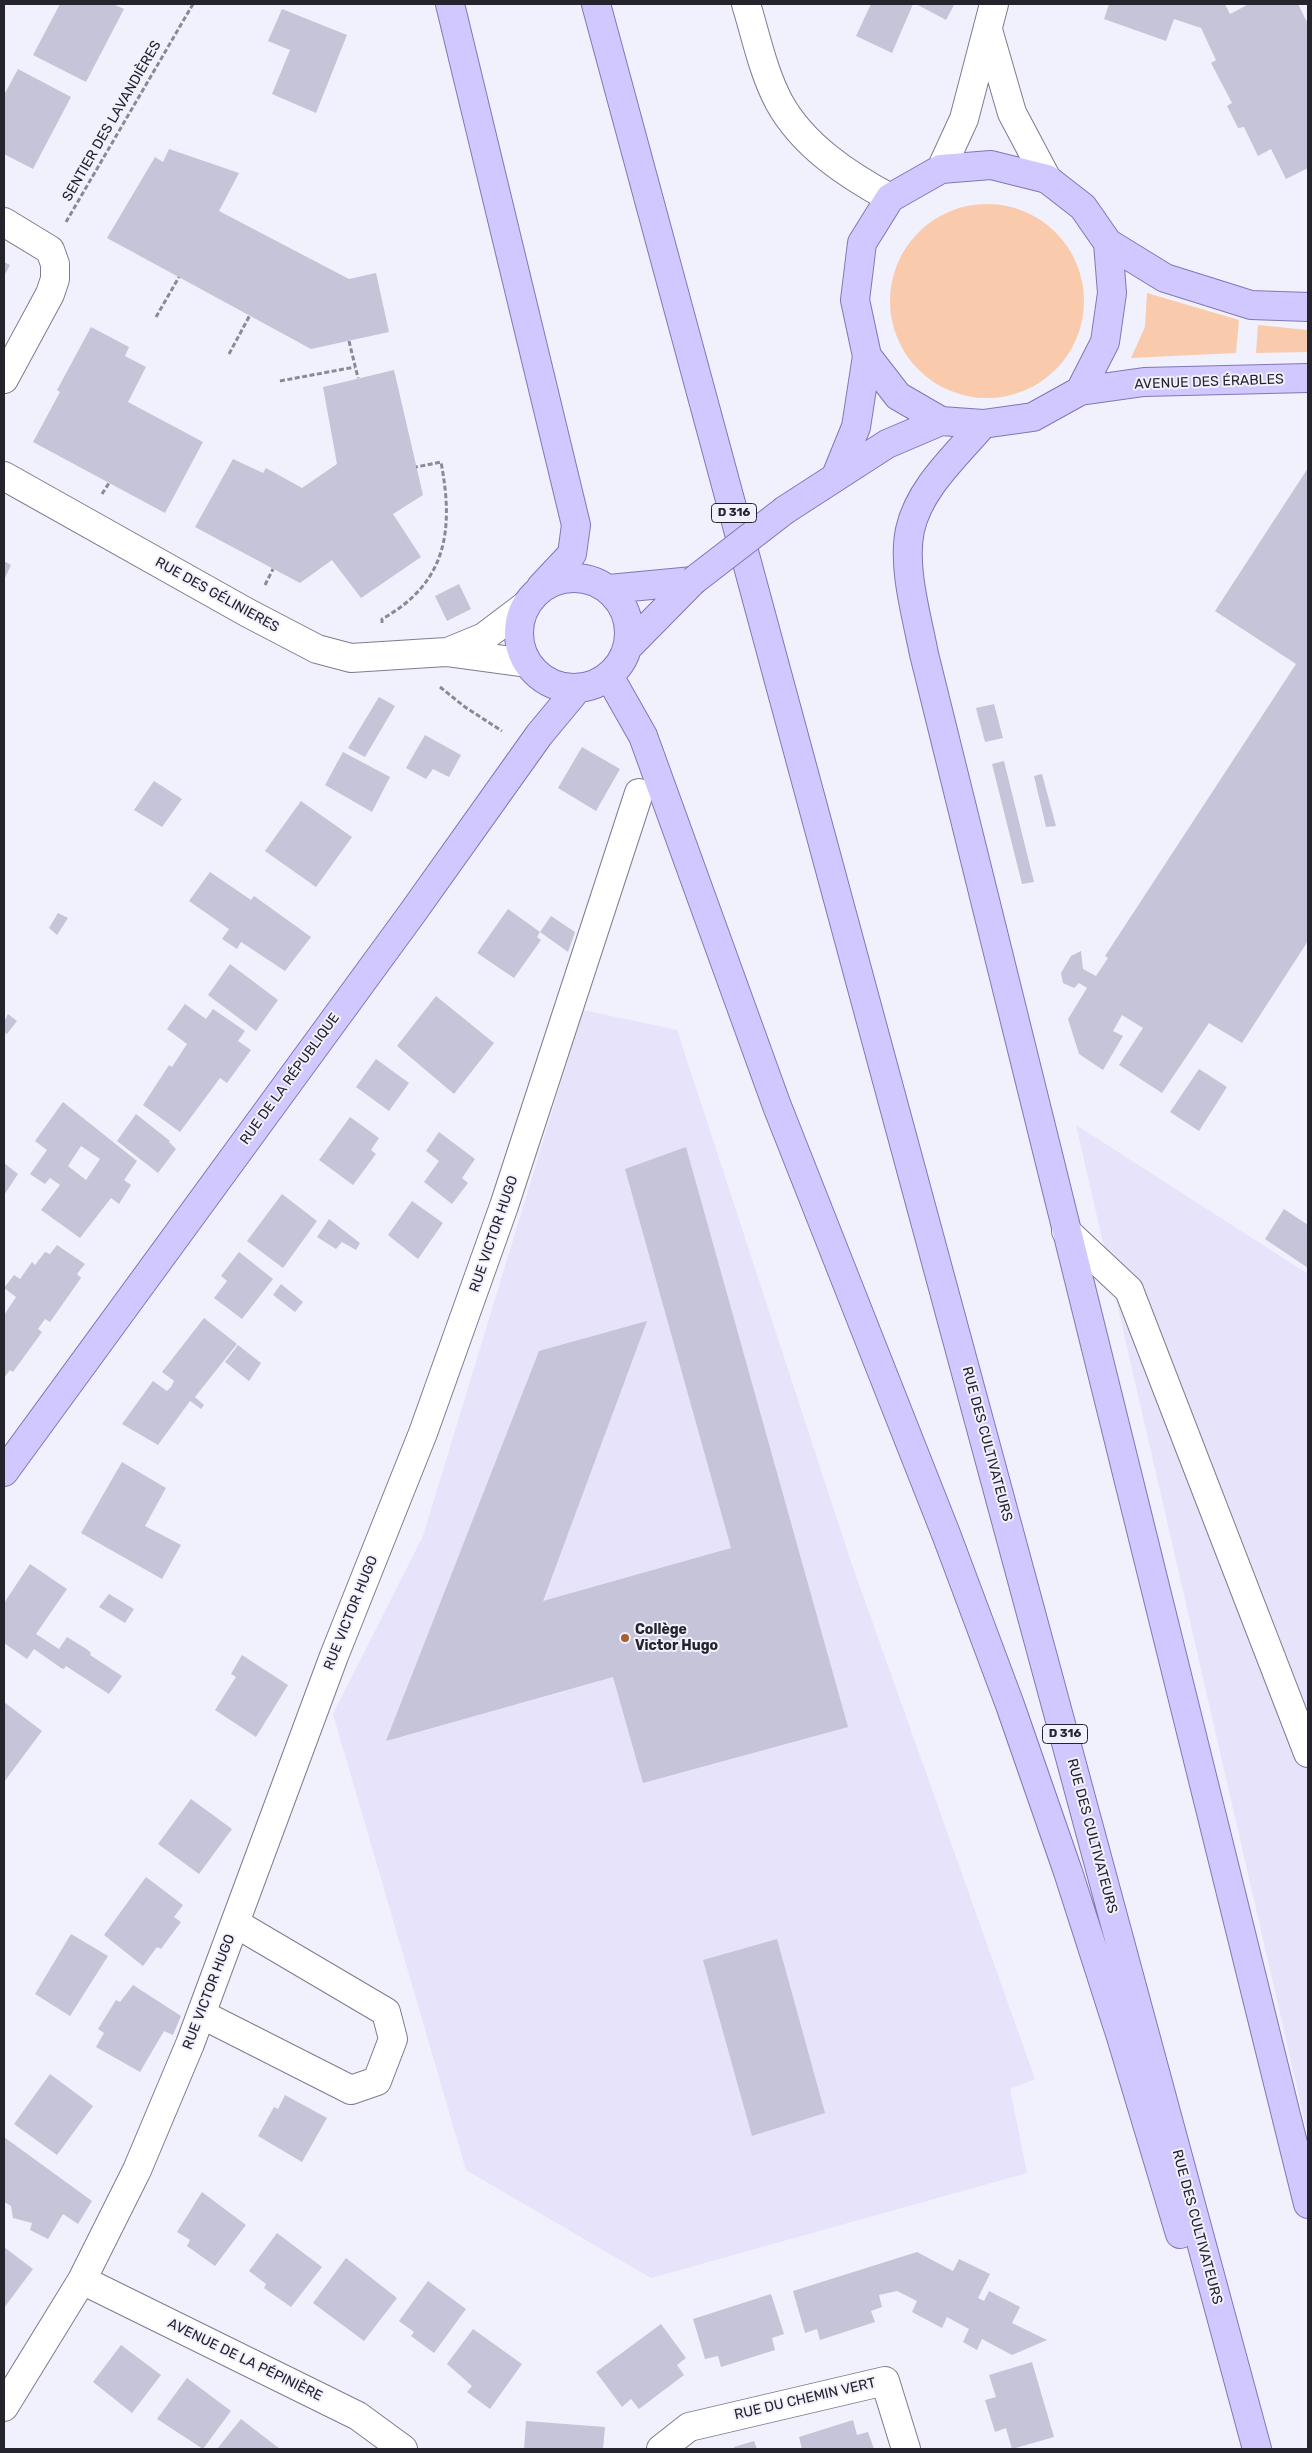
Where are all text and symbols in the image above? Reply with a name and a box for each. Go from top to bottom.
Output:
street label: SENTIER DES LAVANDIÈRES [59,38,165,204]
street label: AVENUE DES ÉRABLES [1134,371,1284,393]
road number: D 316 [712,503,756,522]
street label: RUE DES GÉLINIERES [152,554,282,636]
street label: RUE DE LA RÉPUBLIQUE [237,1010,343,1148]
street label: RUE VICTOR HUGO [466,1174,522,1294]
street label: RUE DES CULTIVATEURS [958,1365,1016,1523]
street label: RUE VICTOR HUGO [320,1553,382,1673]
place label: Collège Victor Hugo [635,1622,718,1654]
marker: Collège Victor Hugo [619,1632,631,1644]
road number: D 316 [1042,1725,1088,1744]
street label: RUE DES CULTIVATEURS [1063,1757,1121,1915]
street label: RUE VICTOR HUGO [179,1932,239,2052]
street label: RUE DES CULTIVATEURS [1168,2148,1226,2306]
street label: AVENUE DE LA PÉPINIÈRE [165,2315,325,2405]
street label: RUE DU CHEMIN VERT [733,2375,877,2423]

